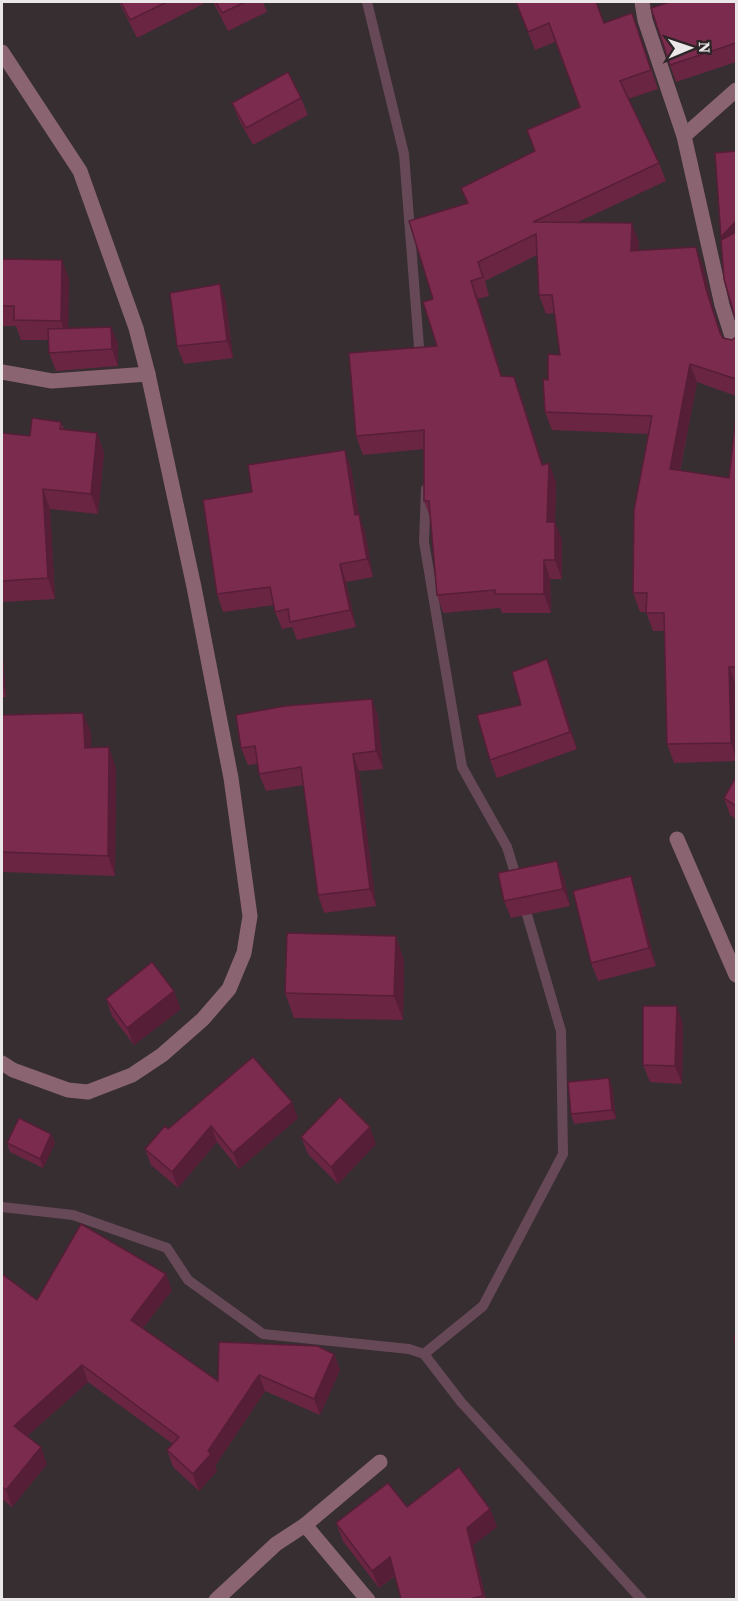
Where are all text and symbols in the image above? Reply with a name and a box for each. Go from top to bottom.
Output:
north arrow [660,18,720,78]
text: N [694,41,716,54]

